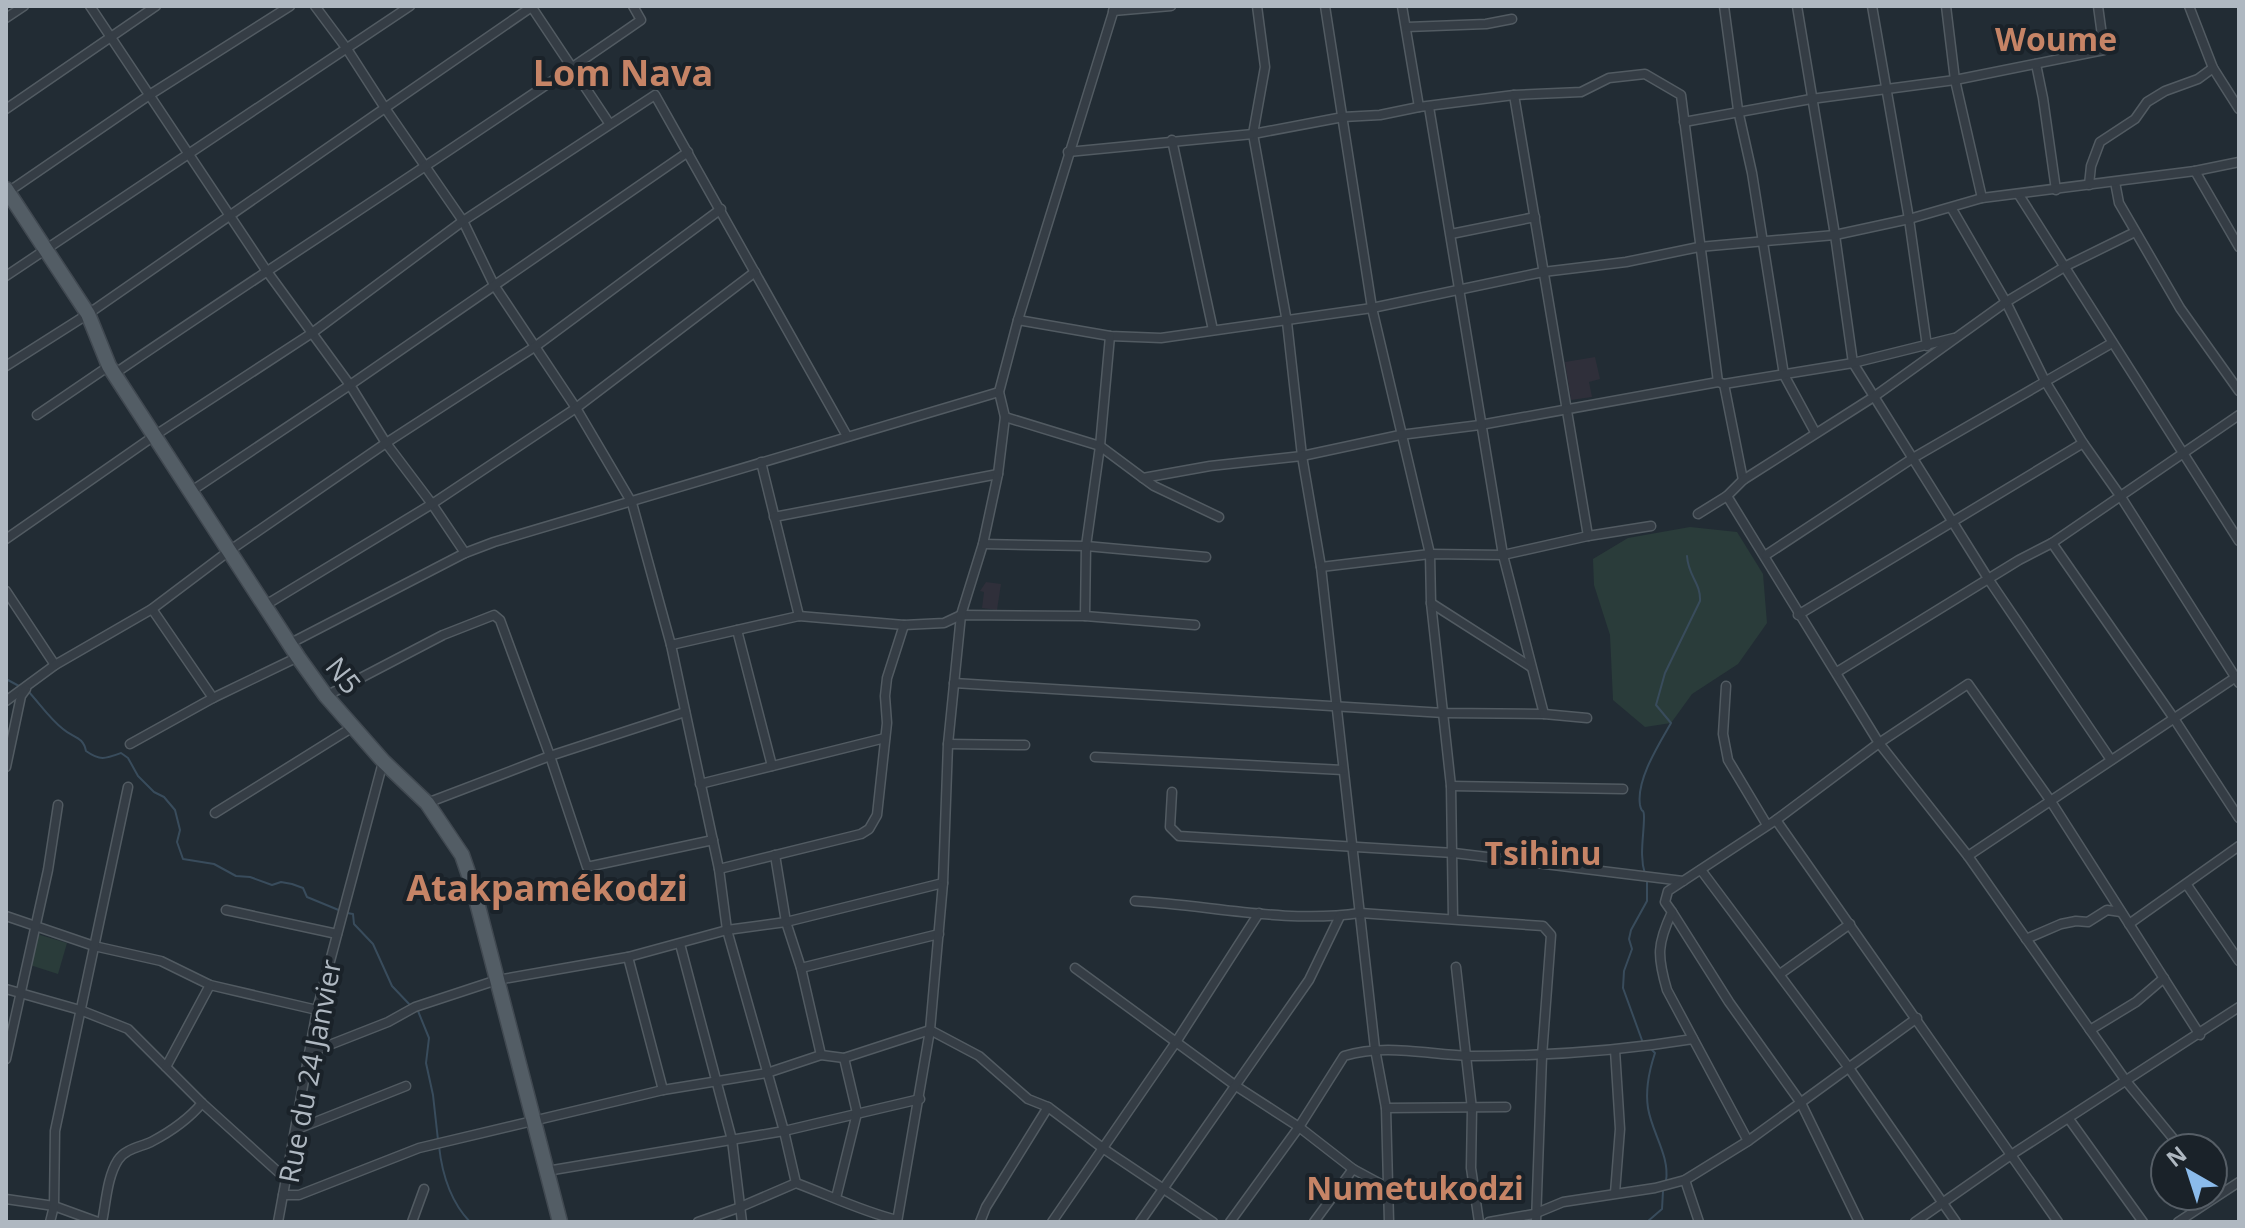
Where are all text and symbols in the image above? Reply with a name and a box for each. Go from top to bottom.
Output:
district label: Woume [1995,17,2117,60]
district label: Lom Nava [533,48,713,97]
street label: N5 [318,649,370,701]
district label: Tsihinu [1484,831,1602,874]
district label: Atakpamékodzi [406,863,688,912]
street label: Rue du 24 Janvier [269,956,349,1186]
north arrow [2149,1132,2229,1212]
text: N [2159,1138,2192,1173]
district label: Numetukodzi [1306,1166,1524,1209]

